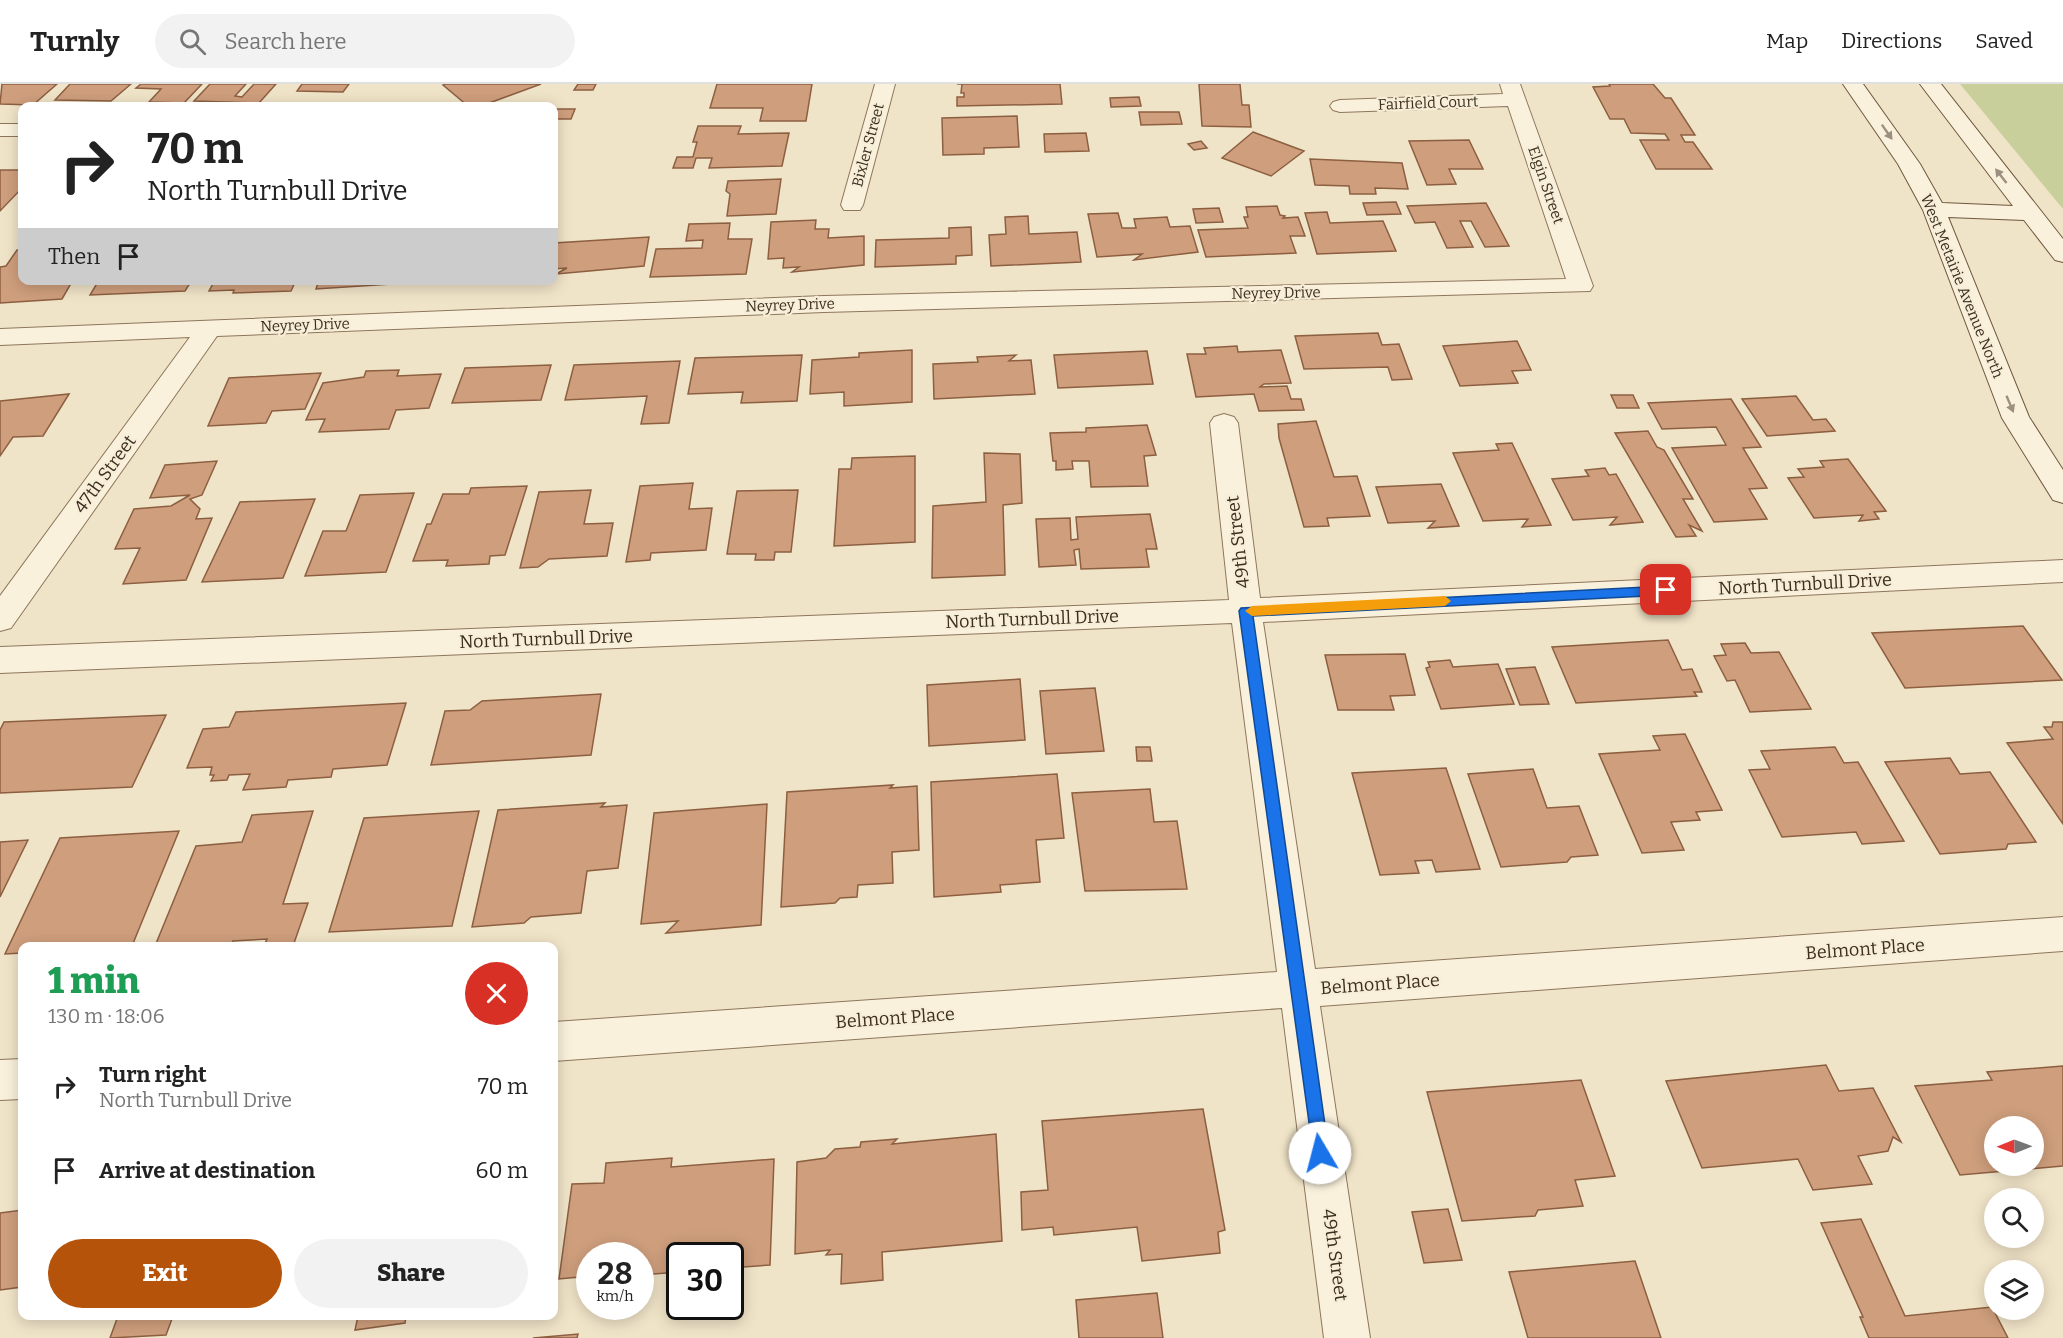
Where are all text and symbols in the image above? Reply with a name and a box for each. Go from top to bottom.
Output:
search box [155,14,575,68]
text: Turnly [30,25,119,58]
icon: search [176,25,209,58]
text: Search here [224,28,347,55]
text: Map [1766,28,1808,54]
text: Directions [1841,28,1942,54]
text: Saved [1975,28,2033,54]
street label: Fairfield Court [1377,92,1479,114]
street label: Bixler Street [848,101,888,189]
text: 70 m [147,124,243,174]
one-way arrow [1880,124,1892,139]
icon: right [48,126,126,204]
street label: Elgin Street [1524,144,1568,227]
one-way arrow [1995,168,2008,184]
text: North Turnbull Drive [147,175,408,207]
street label: West Metairie Avenue North [1917,191,2007,381]
icon: arrive [112,240,145,273]
text: Then [48,243,100,270]
street label: Neyrey Drive [1231,283,1321,303]
street label: Neyrey Drive [745,294,835,316]
street label: Neyrey Drive [260,314,350,336]
one-way arrow [2006,395,2015,413]
street label: 47th Street [69,430,141,517]
street label: 49th Street [1221,494,1255,590]
pin [1640,564,1691,615]
street label: North Turnbull Drive [1718,568,1892,600]
icon: arrive [1649,573,1682,606]
street label: North Turnbull Drive [945,605,1119,633]
street label: North Turnbull Drive [459,625,633,653]
street label: Belmont Place [1805,934,1925,964]
text: 1 min [48,959,140,1003]
button: close [465,962,528,1025]
street label: Belmont Place [1320,969,1440,999]
street label: Belmont Place [835,1003,955,1033]
text: 130 m · 18:06 [48,1004,165,1028]
text: Turn right [99,1061,207,1088]
icon: right [48,1070,81,1103]
text: 70 m [478,1073,528,1100]
text: North Turnbull Drive [99,1088,292,1112]
north arrow [1984,1116,2044,1176]
map controls [1984,1116,2044,1320]
position arrow [1288,1121,1352,1185]
icon: arrive [48,1154,81,1187]
text: Arrive at destination [99,1157,315,1184]
text: 60 m [476,1157,528,1184]
button: search [1984,1188,2044,1248]
street label: 49th Street [1318,1207,1352,1303]
button: Exit [48,1239,282,1308]
button: Share [294,1239,528,1308]
speed limit sign: 30 [666,1242,744,1320]
text: 28 [598,1256,632,1292]
button: layers [1984,1260,2044,1320]
text: km/h [596,1287,634,1305]

